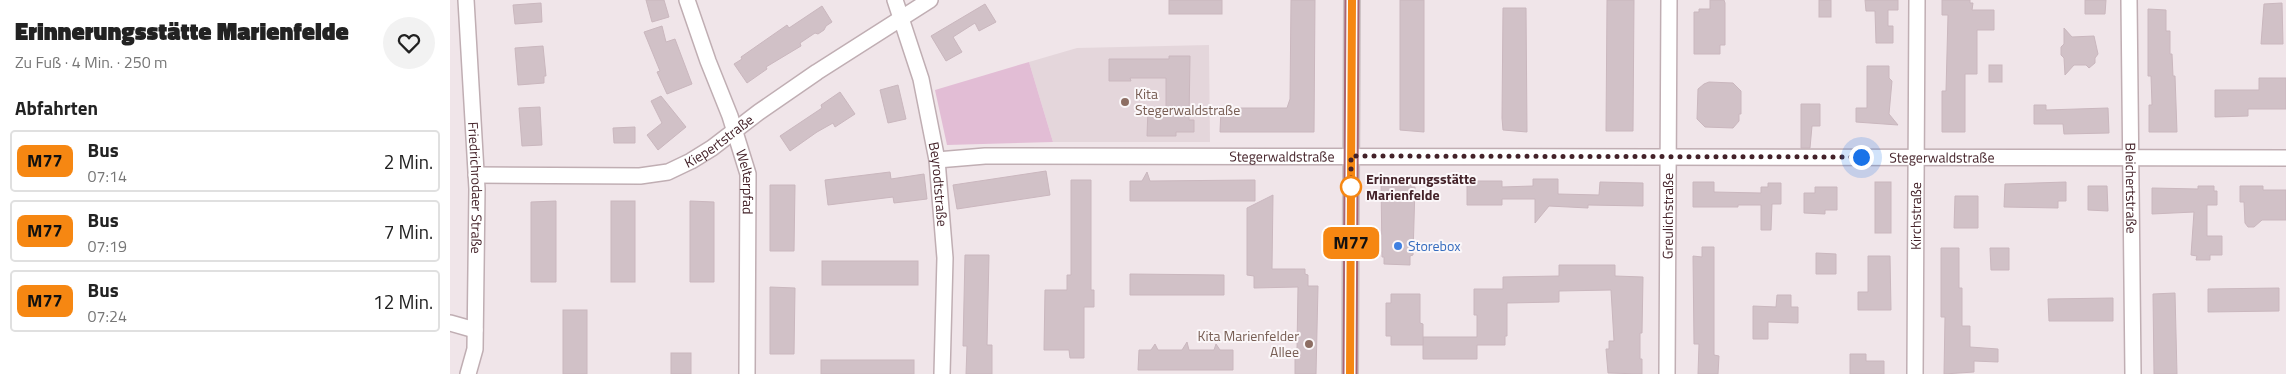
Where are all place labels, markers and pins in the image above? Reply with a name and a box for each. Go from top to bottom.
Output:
place label: Kita Stegerwaldstraße [1135,83,1240,120]
marker: Kita Stegerwaldstraße [1119,96,1131,108]
place label: Erinnerungsstätte Marienfelde [1366,168,1476,205]
marker: Erinnerungsstätte Marienfelde [1340,176,1362,198]
place label: Storebox [1408,235,1461,256]
marker: Storebox [1392,240,1404,252]
place label: Kita Marienfelder Allee [1198,325,1299,362]
marker: Kita Marienfelder Allee [1303,338,1315,350]

